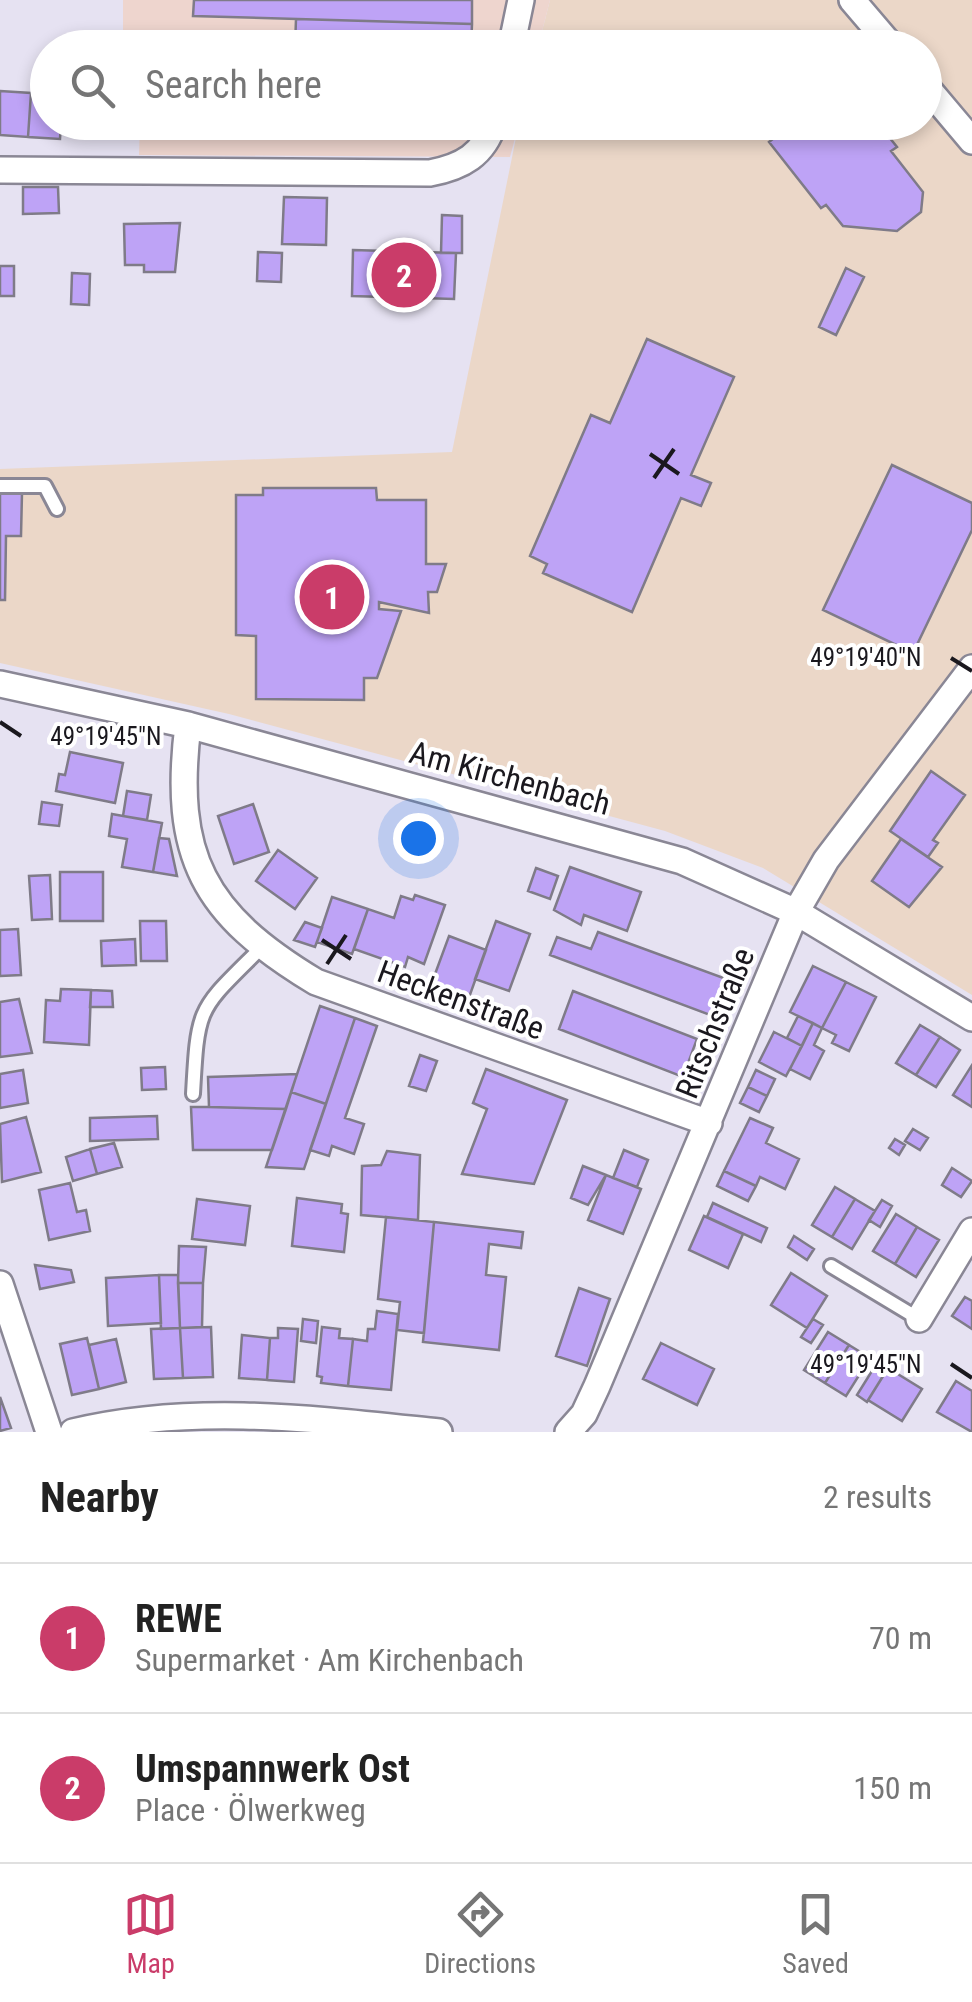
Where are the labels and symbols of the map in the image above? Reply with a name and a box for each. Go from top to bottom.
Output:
pin: 2 [372,238,436,312]
pin: 1 [300,560,364,634]
text: 49°19'40"N [810,643,922,672]
text: 49°19'45"N [50,722,162,751]
street label: Am Kirchenbach [405,733,615,823]
your location [393,813,444,864]
street label: Ritschstraße [668,942,762,1104]
street label: Heckenstraße [373,952,549,1048]
text: 49°19'45"N [810,1350,922,1379]

